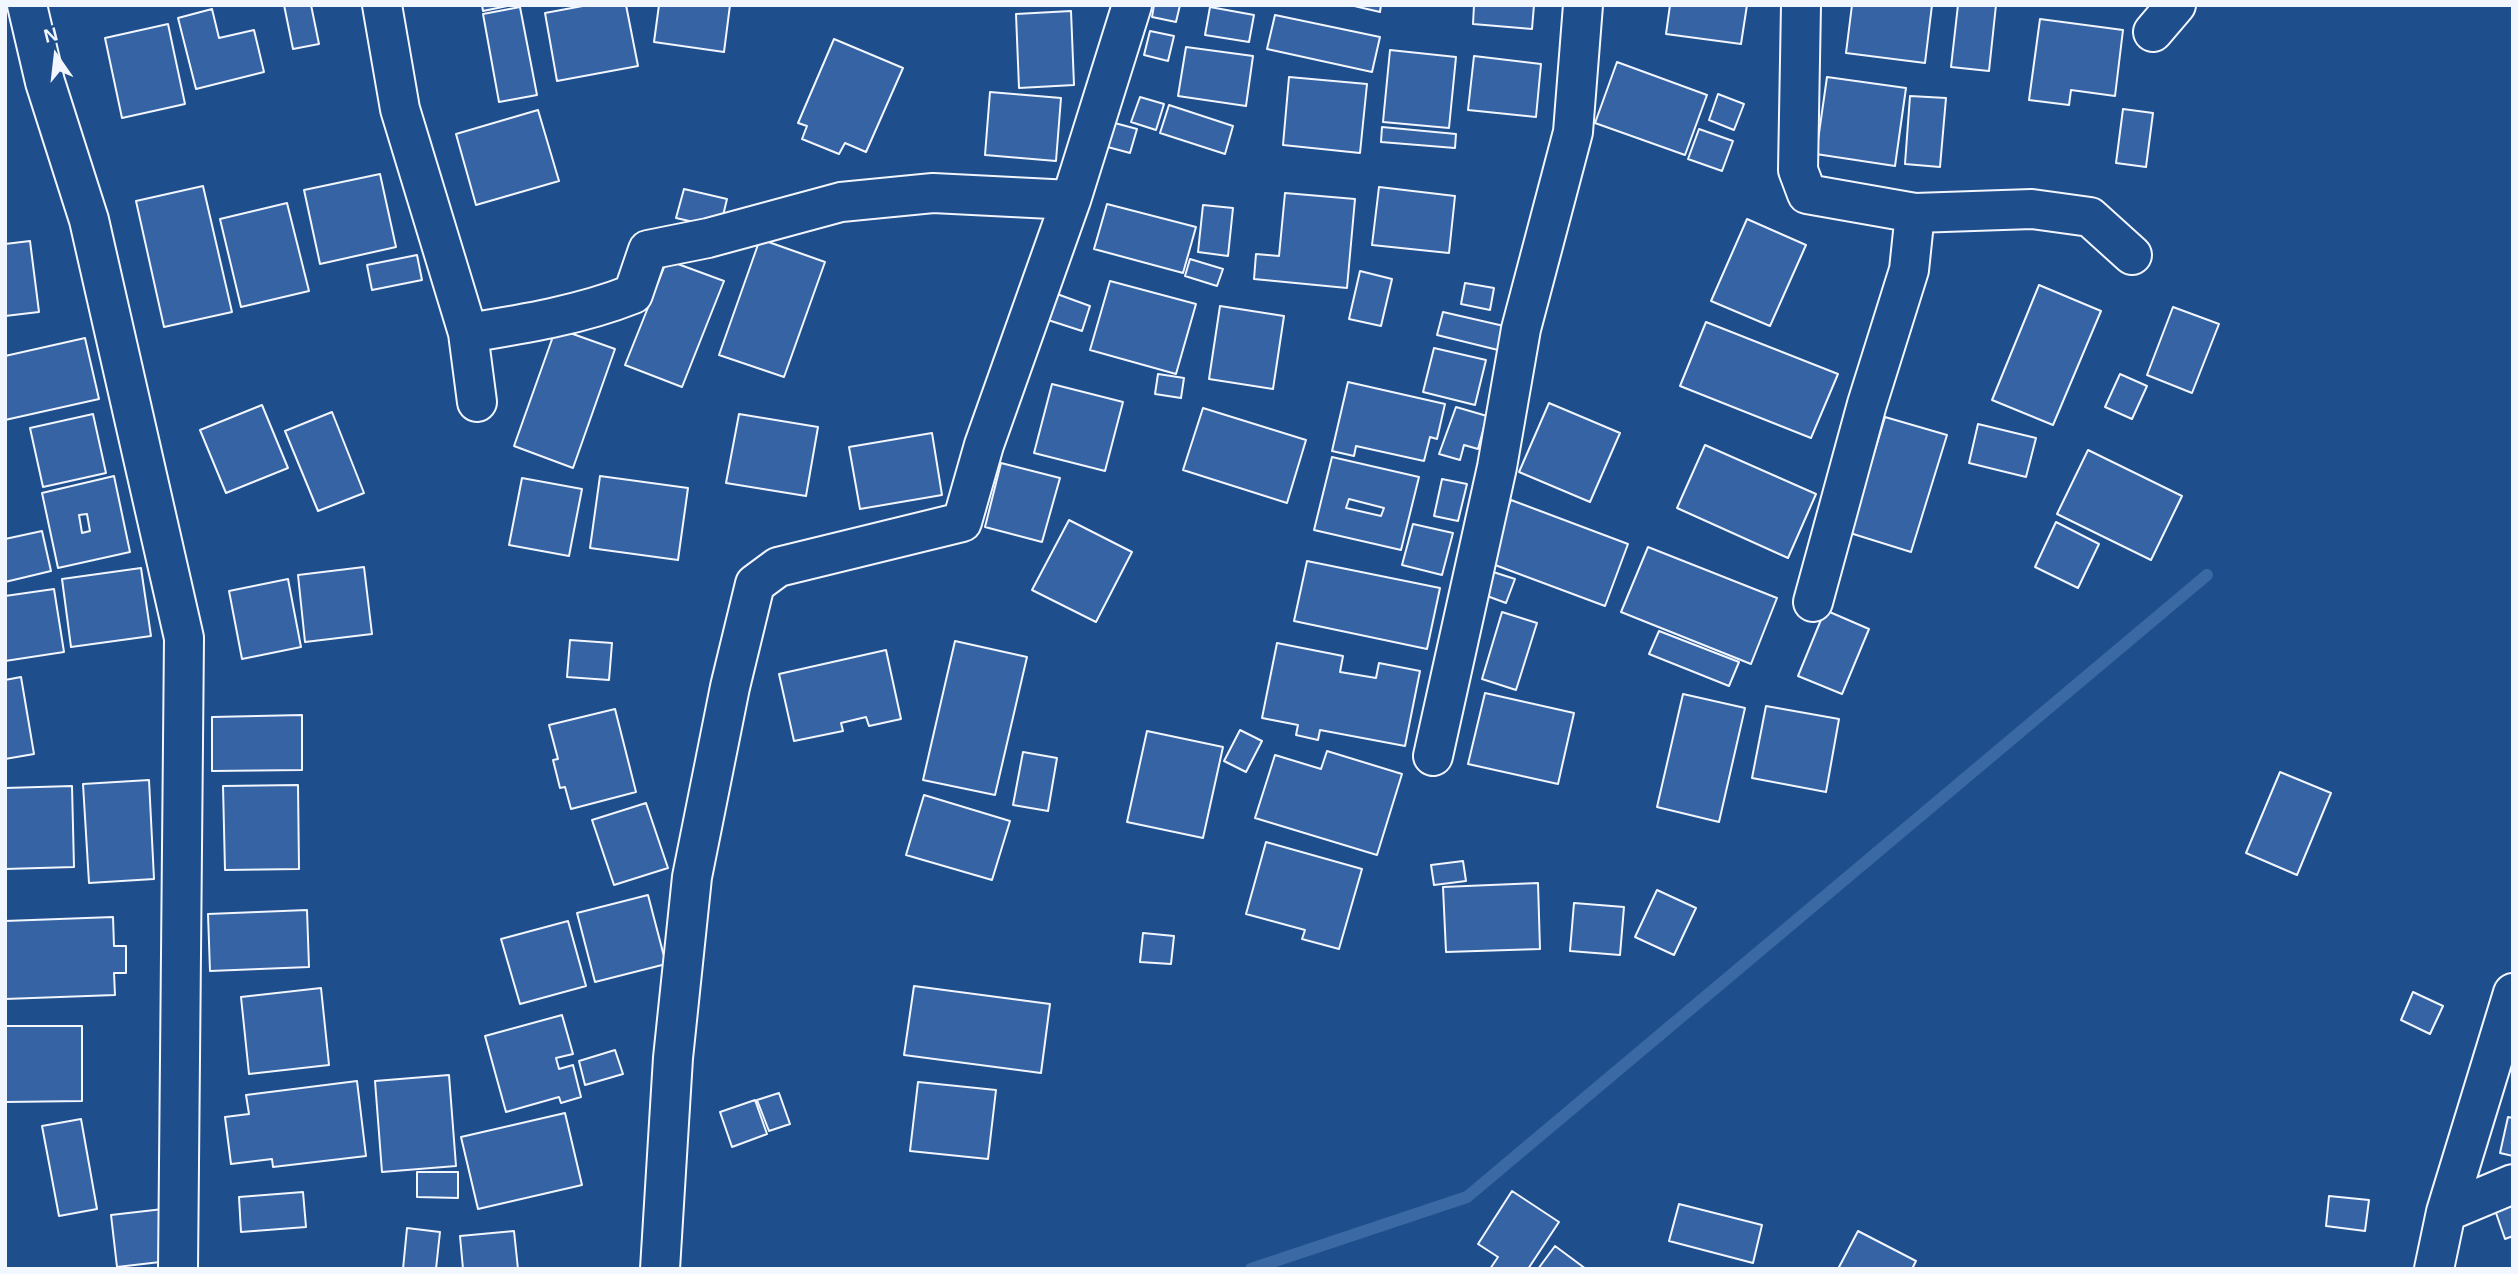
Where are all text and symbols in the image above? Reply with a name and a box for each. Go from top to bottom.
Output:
north arrow [21,21,91,91]
text: N [42,23,60,47]

